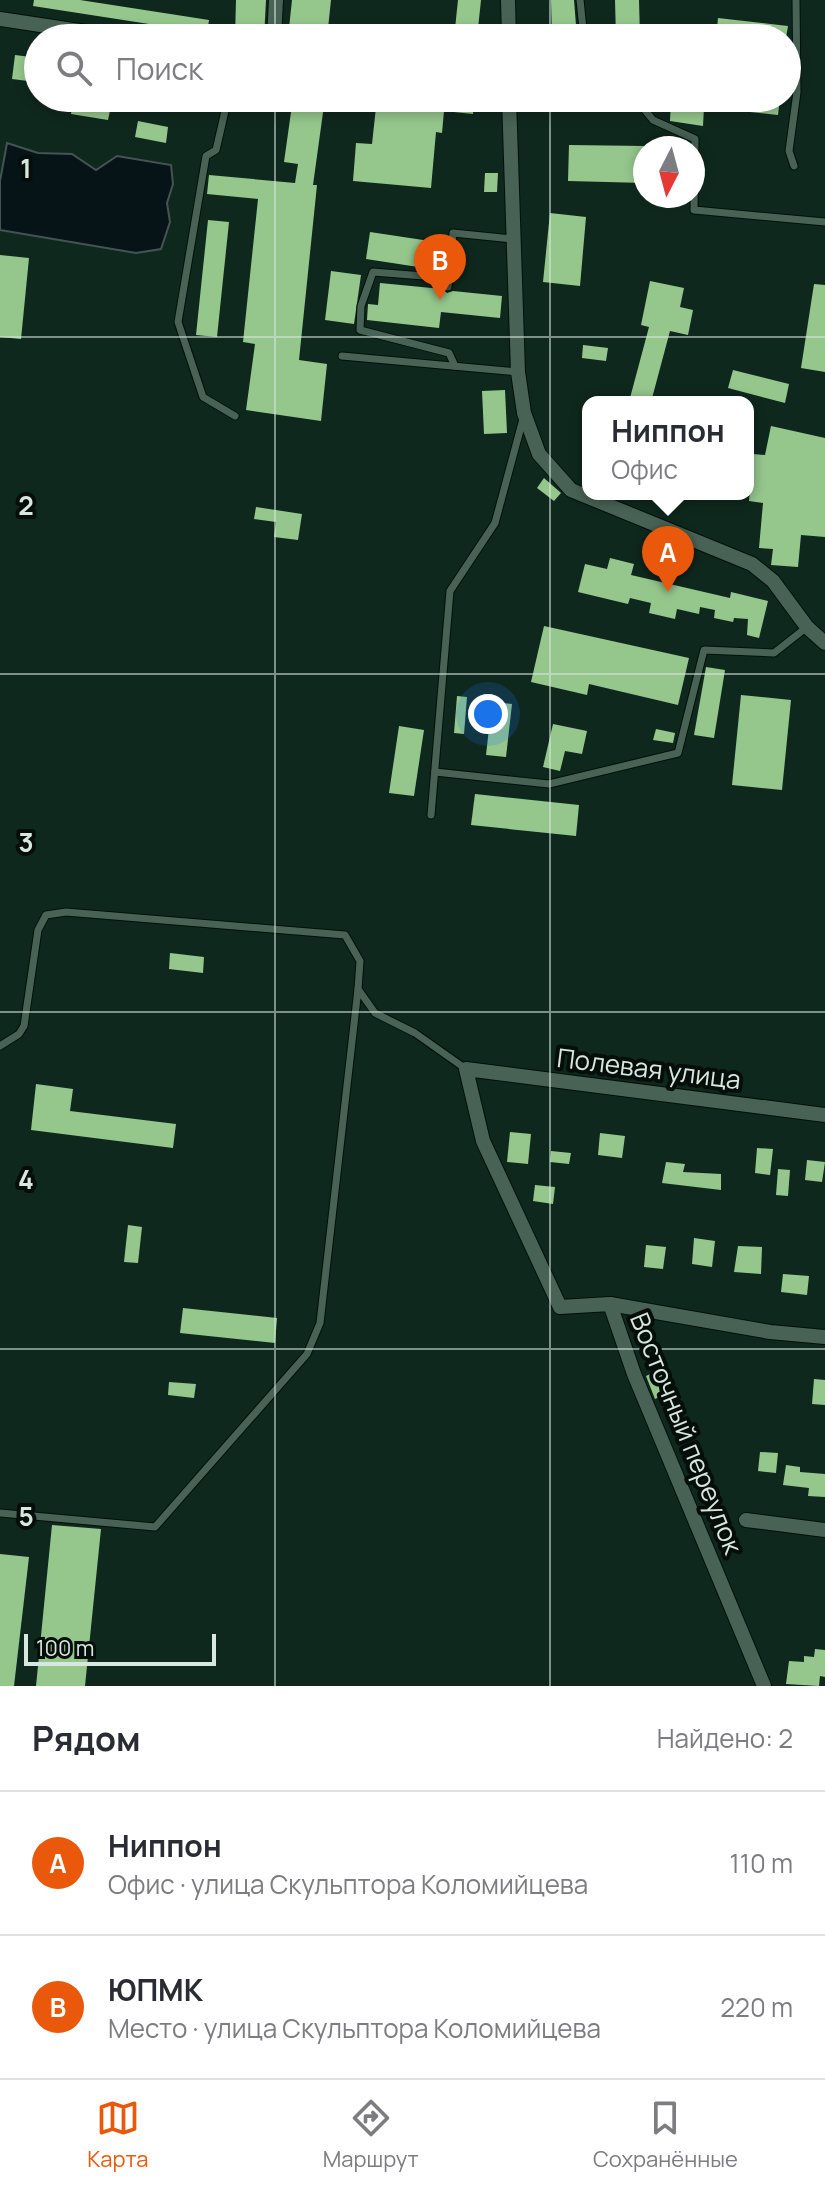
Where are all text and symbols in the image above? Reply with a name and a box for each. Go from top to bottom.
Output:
search box [24,24,801,112]
icon: search [52,46,96,90]
text: Поиск [116,48,203,89]
north arrow [633,136,705,208]
text: 1 [20,150,32,186]
pin: B [414,234,466,300]
popup [582,396,754,500]
text: Ниппон [611,410,725,451]
text: Офис [611,451,678,487]
text: 2 [18,487,34,523]
pin: A [642,526,694,592]
your location [468,694,508,734]
text: 3 [18,824,34,860]
street label: Полевая улица [555,1039,743,1097]
text: 4 [18,1161,34,1197]
street label: Восточный переулок [622,1307,752,1560]
text: 5 [18,1498,34,1534]
scale bar [24,1630,216,1666]
text: 100 m [36,1633,94,1663]
text: Рядом [32,1715,141,1761]
text: Найдено: 2 [657,1720,793,1756]
text: Ниппон [108,1825,222,1866]
text: A [49,1845,67,1881]
text: 110 m [730,1845,793,1881]
text: Офис · улица Скульптора Коломийцева [108,1866,588,1902]
text: ЮПМК [108,1969,203,2010]
text: B [50,1989,66,2025]
text: 220 m [720,1989,793,2025]
text: Место · улица Скульптора Коломийцева [108,2010,601,2046]
tab: Карта [87,2096,148,2174]
tab: Маршрут [323,2096,419,2174]
tab: Сохранённые [593,2096,738,2174]

